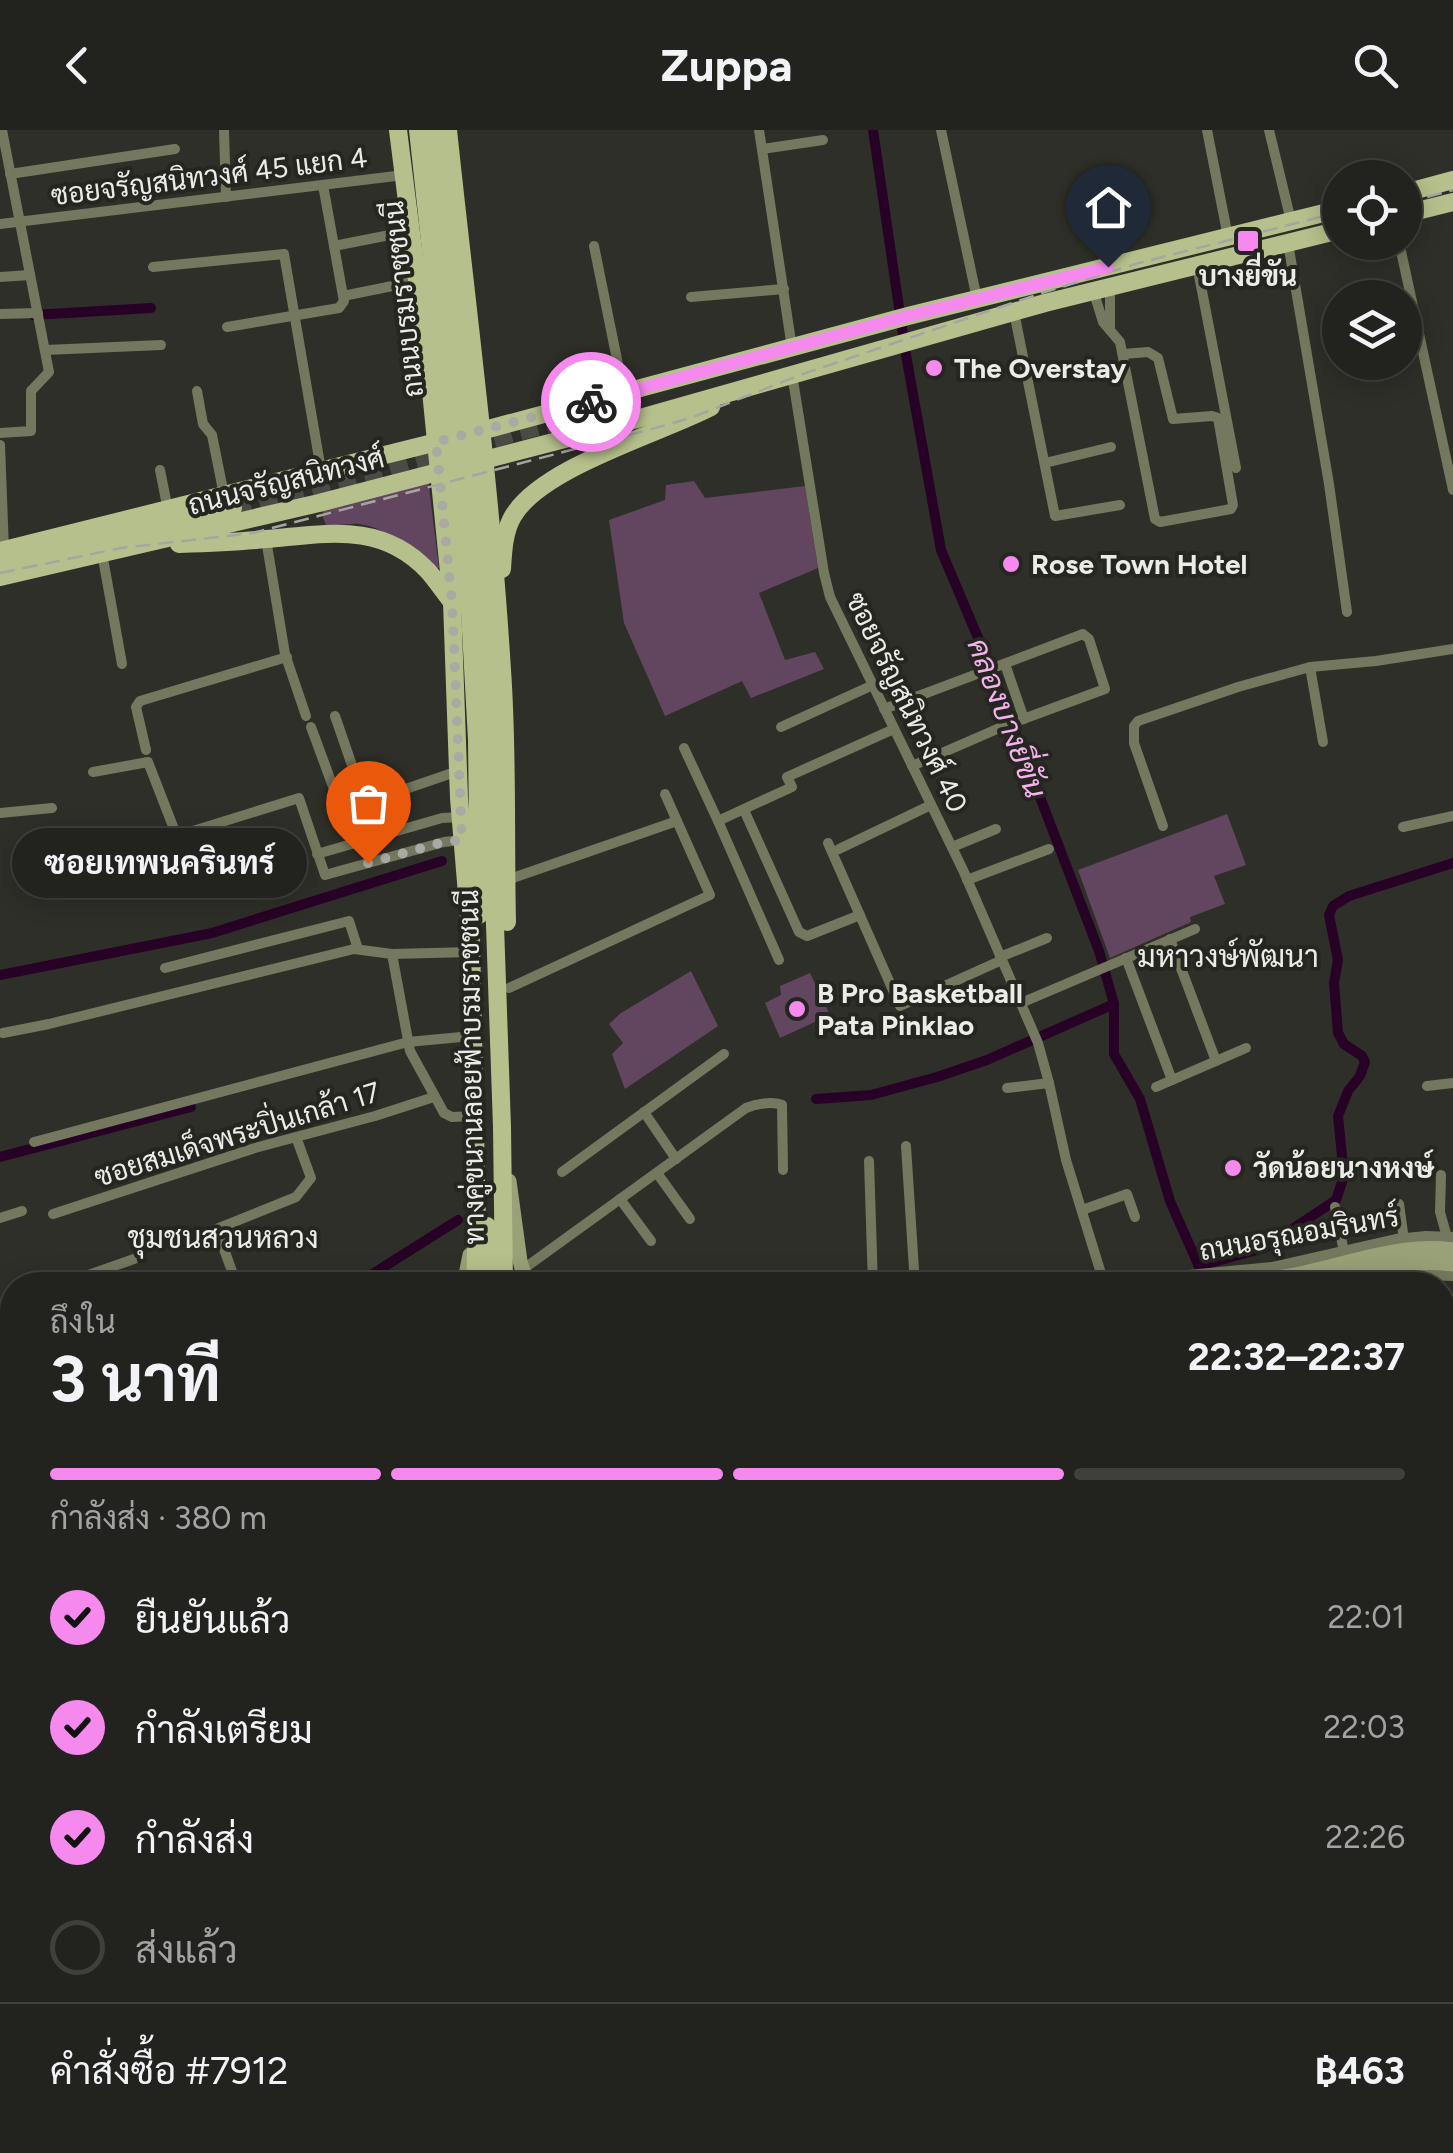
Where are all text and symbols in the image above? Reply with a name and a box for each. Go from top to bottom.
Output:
icon: back [50,38,105,93]
text: Zuppa [660,38,793,92]
icon: search [1348,38,1403,93]
street label: ซอยจรัญสนิทวงศ์ 45 แยก 4 [49,138,369,213]
map controls [1322,160,1422,380]
button: locate [1322,160,1422,260]
pin [1066,165,1151,268]
icon: home [1081,180,1136,235]
street label: ถนนบรมราชชนนี [375,199,430,399]
marker: บางยี่ขัน [1235,228,1261,254]
place label: บางยี่ขัน [1199,252,1297,293]
button: layers [1322,280,1422,380]
place label: The Overstay [954,351,1127,385]
courier [541,352,641,452]
marker: The Overstay [923,357,945,379]
icon: bike [564,375,619,430]
street label: ถนนจรัญสนิทวงศ์ [184,438,388,523]
place label: Rose Town Hotel [1031,547,1247,581]
marker: Rose Town Hotel [1000,553,1022,575]
street label: ซอยจรัญสนิทวงศ์ 40 [838,585,977,818]
water label: คลองบางยี่ขัน [960,630,1061,803]
pin [326,761,411,864]
icon: bag [341,776,396,831]
callout: ซอยเทพนครินทร์ [13,828,308,898]
text: ซอยเทพนครินทร์ [44,844,275,882]
street label: ทางคู่ขนานลอยฟ้าบรมราชชนนี [450,889,494,1245]
district label: มหาวงษ์พัฒนา [1137,937,1319,975]
place label: B Pro Basketball Pata Pinklao [817,976,1023,1042]
marker: B Pro Basketball Pata Pinklao [786,998,808,1020]
street label: ซอยสมเด็จพระปิ่นเกล้า 17 [88,1069,384,1194]
place label: วัดน้อยนางหงษ์ [1253,1149,1435,1185]
marker: วัดน้อยนางหงษ์ [1222,1157,1244,1179]
street label: ถนนอรุณอมรินทร์ [1196,1197,1402,1270]
district label: ชุมชนสวนหลวง [127,1219,319,1259]
text: ถึงใน [50,1303,116,1341]
text: 22:32–22:37 [1188,1334,1405,1380]
text: 3 นาที [50,1339,221,1417]
text: กำลังส่ง · 380 m [50,1499,267,1537]
icon: check [50,1590,105,1645]
text: ยืนยันแล้ว [135,1597,290,1643]
text: 22:01 [1327,1598,1405,1636]
icon: check [50,1700,105,1755]
text: กำลังเตรียม [135,1707,313,1753]
text: 22:03 [1323,1708,1405,1746]
icon: check [50,1810,105,1865]
text: กำลังส่ง [135,1817,254,1863]
text: 22:26 [1325,1818,1405,1856]
text: ส่งแล้ว [135,1927,238,1973]
text: คำสั่งซื้อ #7912 [50,2048,289,2094]
text: ฿463 [1315,2048,1405,2094]

